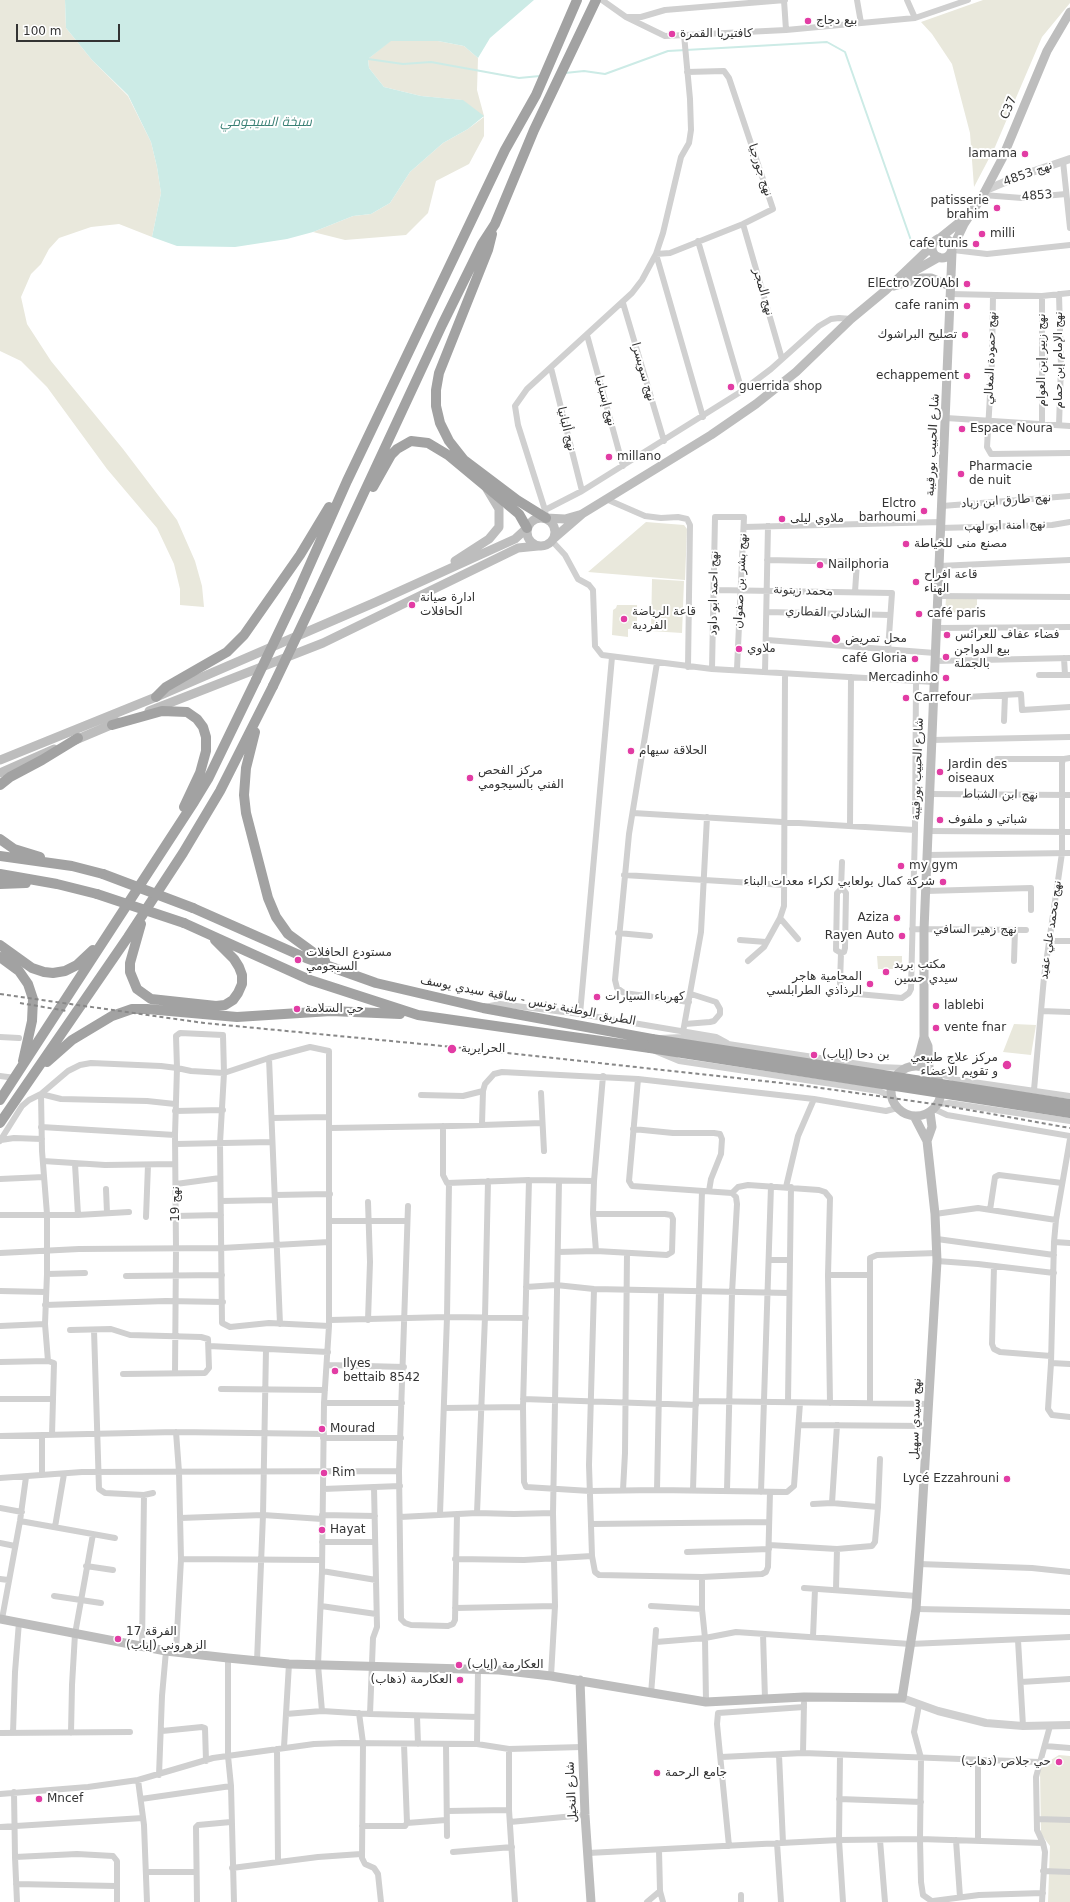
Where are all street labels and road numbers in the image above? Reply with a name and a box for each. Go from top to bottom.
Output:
street label: C37 [998,94,1020,122]
street label: نهج جورجيا [745,142,775,198]
street label: نهج 4853 [1002,159,1054,189]
street label: 4853 [1021,187,1053,205]
street label: نهج المجر [749,267,777,317]
street label: نهج حمودة المغالي [982,311,1000,405]
street label: نهج الإمام إبن حمام [1052,311,1066,409]
street label: نهج زبير إبن العوام [1035,314,1049,406]
street label: نهج سويسرا [628,341,658,403]
street label: نهج إسبانيا [591,374,619,428]
street label: شارع الحبيب بورقيبة [923,393,943,497]
street label: نهج ألبانيا [554,405,578,453]
street label: نهج طارق ابن زياد [960,491,1052,511]
street label: نهج امنة ابو لهب [964,517,1046,535]
street label: نهج بشر بن صفوان [731,533,751,629]
street label: نهج احمد ابو داود [706,551,722,635]
street label: محمد زيتونة [773,583,833,599]
street label: الشادلي القطاري [785,604,871,622]
street label: شارع الحبيب بورقيبة [909,717,927,821]
street label: نهج ابن الشباط [962,787,1038,803]
street label: نهج محمد علي عقيد [1037,880,1065,980]
street label: نهج زهير السافي [933,923,1017,937]
street label: الطريق الوطنية تونس - ساقية سيدي يوسف [419,973,637,1029]
street label: نهج 19 [169,1186,183,1222]
street label: نهج سيدي سهيل [907,1378,925,1460]
street label: شارع النخيل [563,1761,581,1823]

